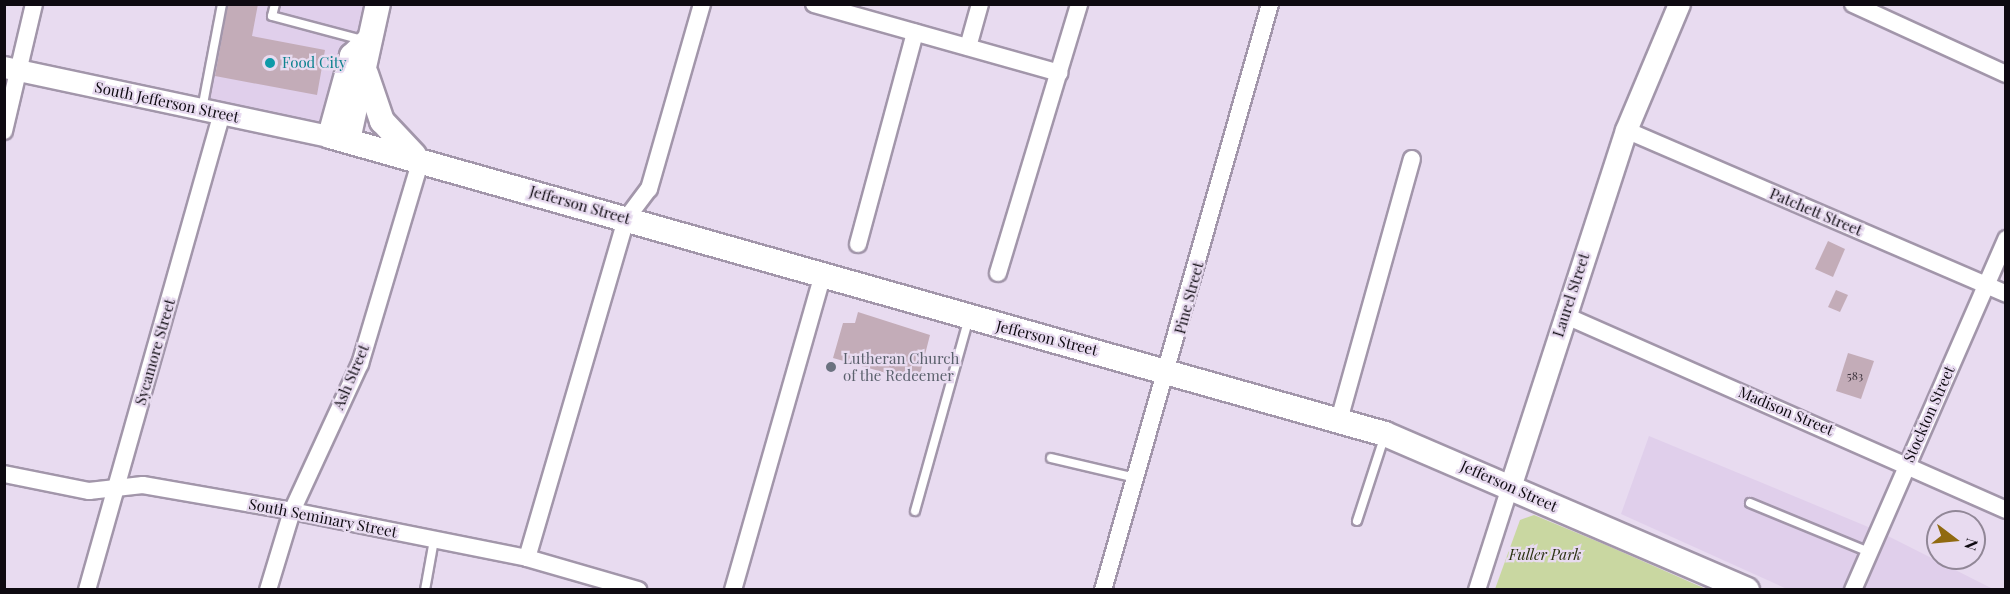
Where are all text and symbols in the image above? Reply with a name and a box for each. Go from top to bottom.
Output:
place label: Food City [282,54,347,72]
marker: Food City [263,56,277,70]
street label: South Jefferson Street [93,78,241,126]
street label: Jefferson Street [528,182,632,228]
street label: Patchett Street [1767,184,1865,240]
street label: Laurel Street [1549,251,1593,339]
street label: Pine Street [1171,260,1207,336]
street label: Sycamore Street [131,297,179,407]
street label: Jefferson Street [994,317,1100,359]
street label: Ash Street [329,342,373,412]
place label: Lutheran Church of the Redeemer [843,349,959,384]
marker: Lutheran Church of the Redeemer [824,360,838,374]
street label: Stockton Street [1900,363,1958,465]
house number: 583 [1847,369,1863,383]
street label: Madison Street [1736,383,1836,439]
street label: Jefferson Street [1458,457,1560,515]
street label: South Seminary Street [247,495,399,541]
north arrow [1926,510,1986,570]
text: N [1960,536,1984,553]
park label: Fuller Park [1509,546,1581,564]

